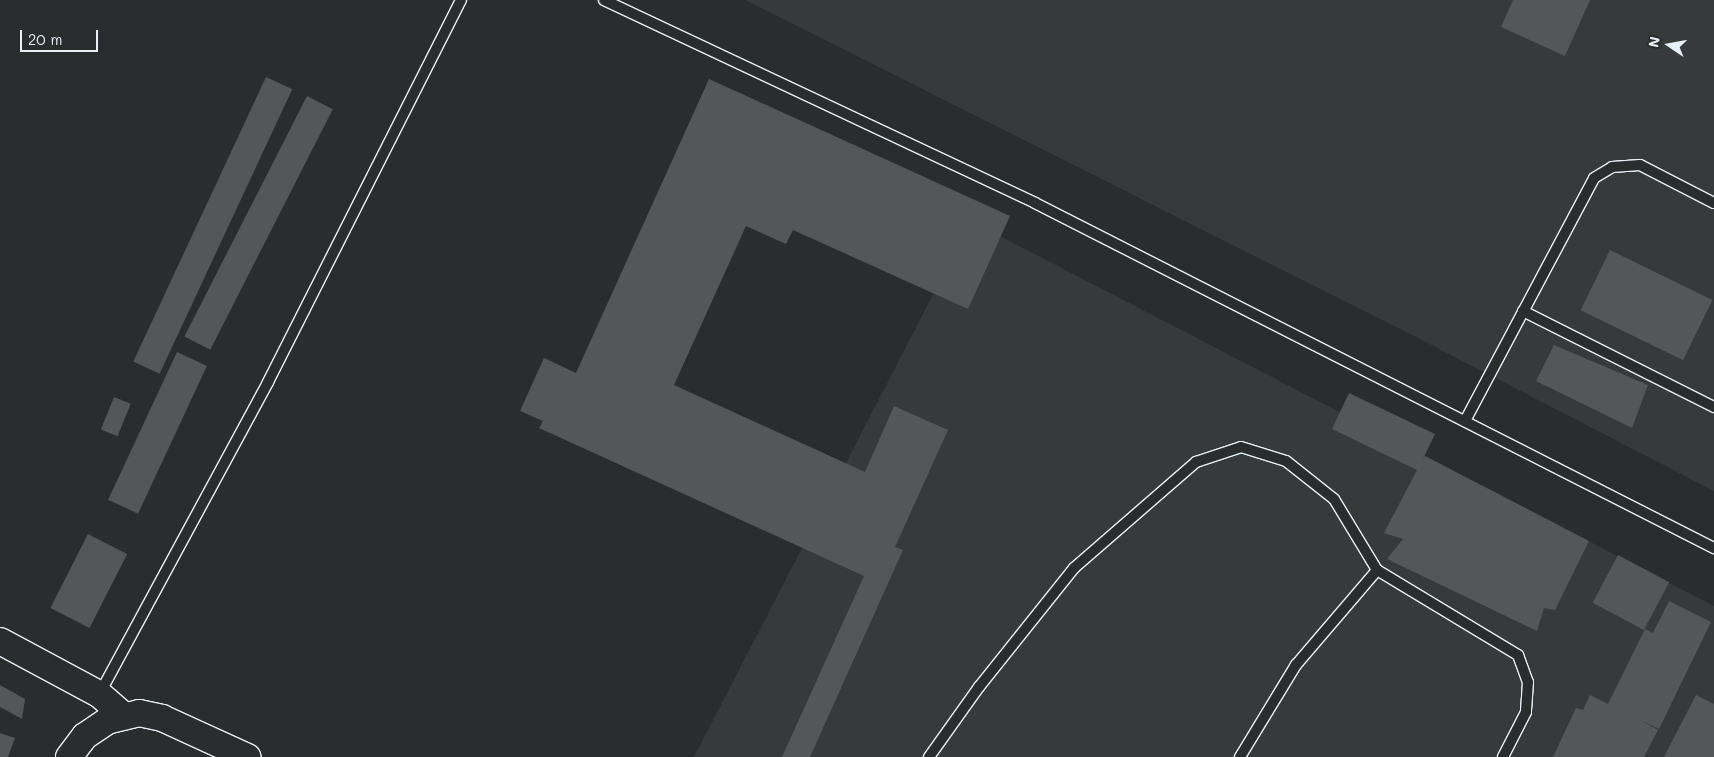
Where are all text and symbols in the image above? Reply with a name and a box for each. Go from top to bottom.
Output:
scale bar [22,20,100,52]
north arrow [1644,20,1694,70]
text: 20 m [28,29,62,49]
text: N [1643,35,1664,49]

